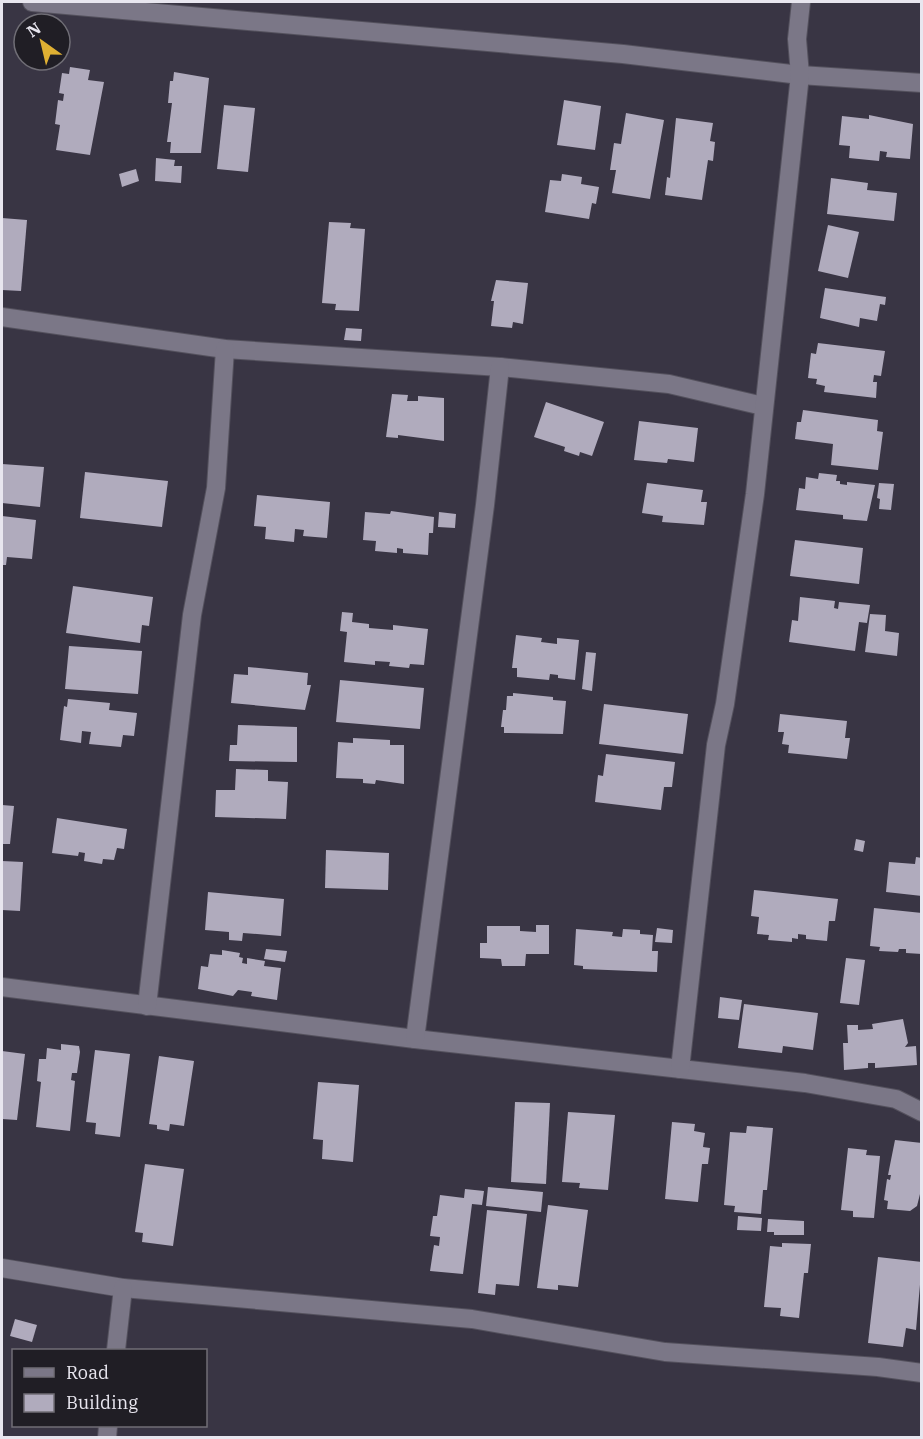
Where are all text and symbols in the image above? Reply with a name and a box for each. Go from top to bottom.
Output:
north arrow [12,12,72,72]
text: N [23,18,44,41]
legend [12,1349,207,1427]
text: Road [66,1361,109,1384]
text: Building [66,1391,138,1414]

